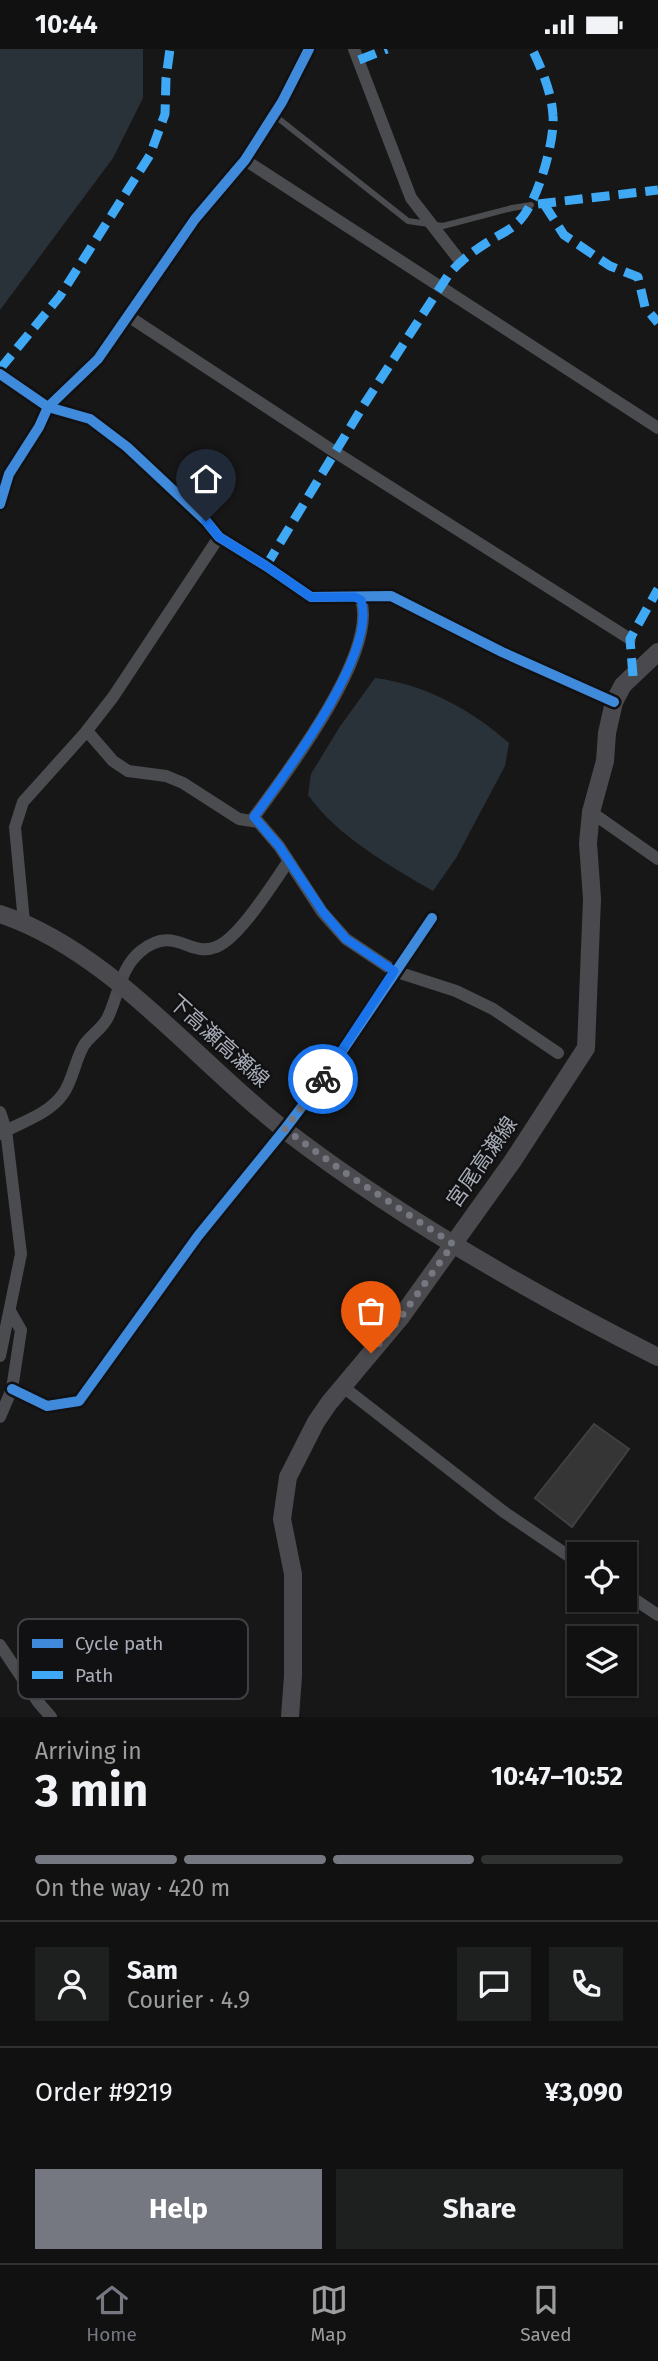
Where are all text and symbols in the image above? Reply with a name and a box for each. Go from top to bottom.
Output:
text: 10:44 [35,9,98,40]
pin [176,449,236,521]
icon: home [187,460,225,498]
street label: 下高瀬高瀬線 [163,989,275,1093]
courier [288,1044,358,1114]
icon: bike [304,1060,342,1098]
street label: 宮尾高瀬線 [441,1112,523,1212]
pin [341,1281,401,1353]
icon: bag [352,1292,390,1330]
map controls [567,1542,637,1696]
button: locate [567,1542,637,1612]
legend [18,1619,248,1699]
button: layers [567,1626,637,1696]
text: Cycle path [75,1632,163,1655]
text: Path [75,1664,113,1687]
text: Arriving in [35,1737,142,1765]
text: 10:47–10:52 [491,1761,623,1792]
text: 3 min [35,1763,148,1818]
text: On the way · 420 m [35,1874,230,1902]
button: person [35,1947,109,2021]
button: chat [457,1947,531,2021]
button: phone [549,1947,623,2021]
text: Sam [127,1955,178,1986]
text: Courier · 4.9 [127,1986,250,2014]
text: Order #9219 [35,2077,173,2108]
text: ¥3,090 [545,2077,623,2108]
button: Help [35,2169,322,2249]
button: Share [336,2169,623,2249]
tab: Home [86,2281,137,2346]
tab: Map [310,2281,348,2346]
tab: Saved [520,2281,572,2346]

